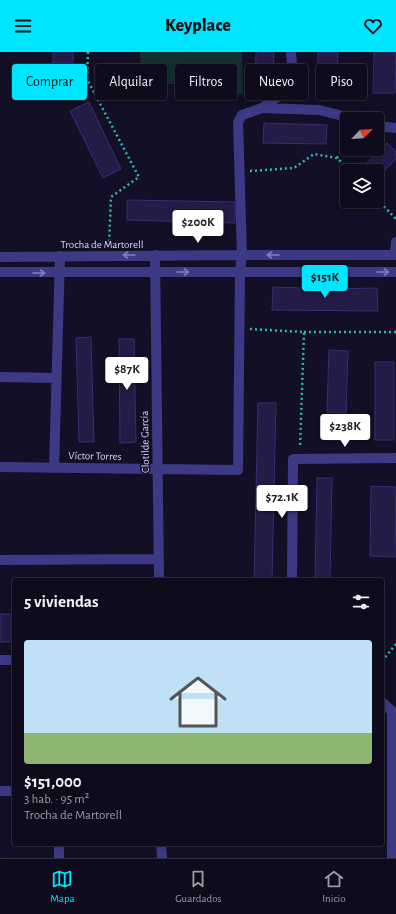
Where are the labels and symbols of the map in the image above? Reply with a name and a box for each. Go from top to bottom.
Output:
north arrow [340,112,384,156]
pin: $200K [170,210,226,244]
street label: Trocha de Martorell [61,239,143,250]
one-way arrow [123,251,136,259]
one-way arrow [267,251,280,259]
pin: $151K [297,265,353,299]
one-way arrow [176,268,189,276]
one-way arrow [376,268,389,276]
one-way arrow [32,269,45,277]
pin: $87K [103,357,151,391]
street label: Clotilde García [139,411,151,473]
pin: $238K [317,414,373,448]
street label: Víctor Torres [68,450,122,462]
pin: $72.1K [249,485,315,519]

